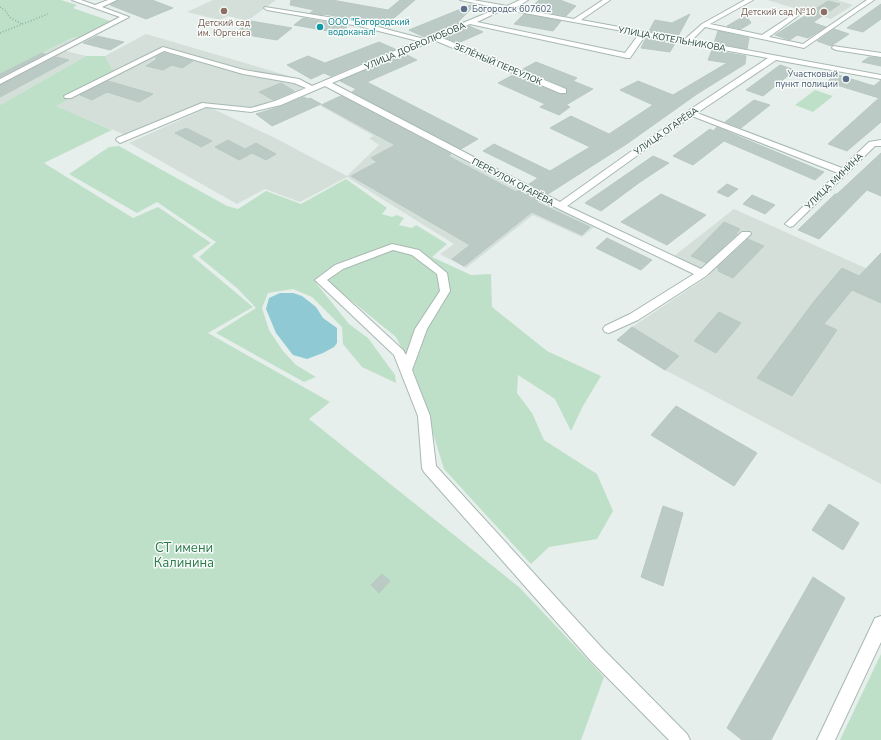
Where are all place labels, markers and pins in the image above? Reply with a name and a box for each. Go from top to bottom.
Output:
place label: Богородск 607602 [472,3,552,15]
marker: Богородск 607602 [459,4,469,14]
marker: Детский сад им. Юргенса [219,6,229,16]
place label: Детский сад №10 [741,6,816,18]
marker: Детский сад №10 [819,7,829,17]
place label: ООО "Богородский водоканал! [328,16,410,38]
place label: Детский сад им. Юргенса [197,17,251,39]
marker: ООО "Богородский водоканал! [315,22,325,32]
place label: Участковый пункт полиции [775,68,838,90]
marker: Участковый пункт полиции [841,74,851,84]

